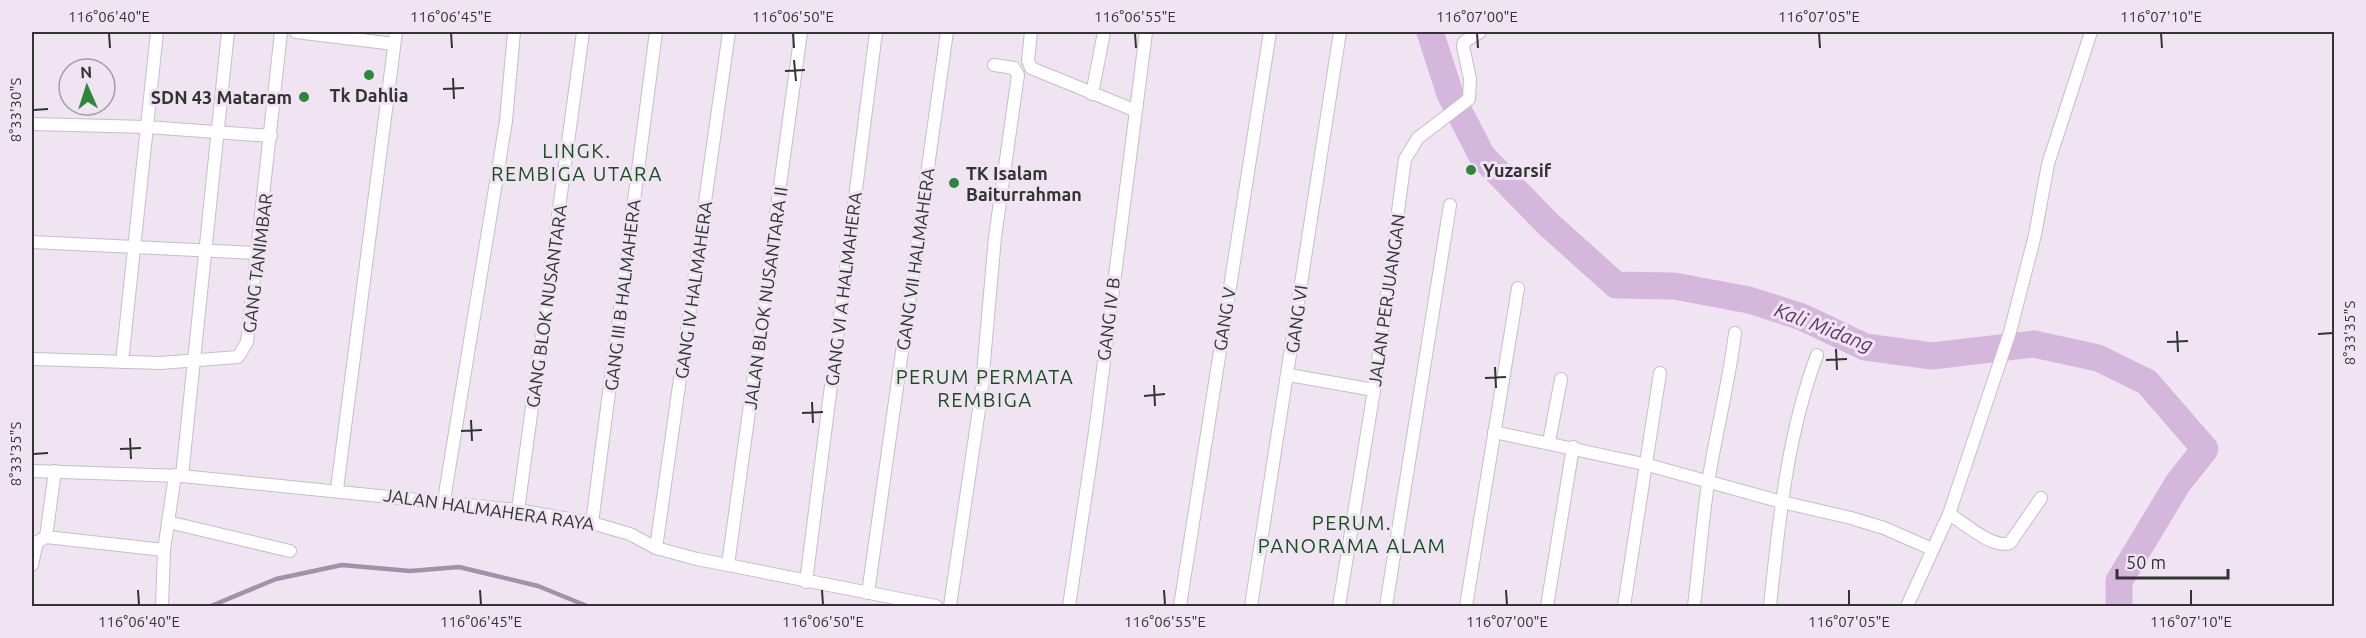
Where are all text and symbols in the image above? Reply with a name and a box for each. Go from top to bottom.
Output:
text: 116°06'40"E [68,8,150,25]
text: 116°06'45"E [410,8,492,25]
text: 116°06'50"E [752,8,834,25]
text: 116°06'55"E [1094,8,1176,25]
text: 116°07'00"E [1436,8,1518,25]
text: 116°07'05"E [1778,8,1860,25]
text: 116°07'10"E [2120,8,2202,25]
north arrow [57,57,117,117]
text: N [80,63,93,81]
marker: Tk Dahlia [362,68,376,82]
text: 8°33'30"S [7,78,24,142]
place label: Tk Dahlia [330,85,408,105]
place label: SDN 43 Mataram [151,87,292,107]
marker: SDN 43 Mataram [297,90,311,104]
district label: LINGK. REMBIGA UTARA [491,139,663,185]
place label: Yuzarsif [1483,160,1552,180]
place label: TK Isalam Baiturrahman [966,163,1082,204]
marker: Yuzarsif [1464,163,1478,177]
street label: GANG VII HALMAHERA [892,166,938,352]
marker: TK Isalam Baiturrahman [947,176,961,190]
street label: JALAN BLOK NUSANTARA II [739,185,791,411]
street label: GANG VI A HALMAHERA [821,191,865,387]
street label: GANG TANIMBAR [238,192,276,334]
street label: GANG III B HALMAHERA [600,198,644,392]
street label: GANG IV HALMAHERA [671,199,715,380]
street label: GANG BLOK NUSANTARA [522,203,570,409]
street label: JALAN PERJUANGAN [1364,213,1408,387]
street label: GANG IV B [1093,276,1123,362]
street label: GANG VI [1281,284,1311,354]
street label: GANG V [1209,285,1239,352]
water label: Kali Midang [1772,298,1877,356]
text: 8°33'35"S [2341,301,2358,365]
district label: PERUM PERMATA REMBIGA [896,365,1074,411]
text: 8°33'35"S [7,422,24,486]
street label: JALAN HALMAHERA RAYA [382,484,596,534]
district label: PERUM. PANORAMA ALAM [1258,511,1446,557]
scale bar [2117,542,2228,580]
text: 50 m [2126,552,2166,572]
text: 116°06'40"E [98,613,180,630]
text: 116°06'45"E [440,613,522,630]
text: 116°06'50"E [782,613,864,630]
text: 116°06'55"E [1124,613,1206,630]
text: 116°07'00"E [1466,613,1548,630]
text: 116°07'05"E [1808,613,1890,630]
text: 116°07'10"E [2150,613,2232,630]

